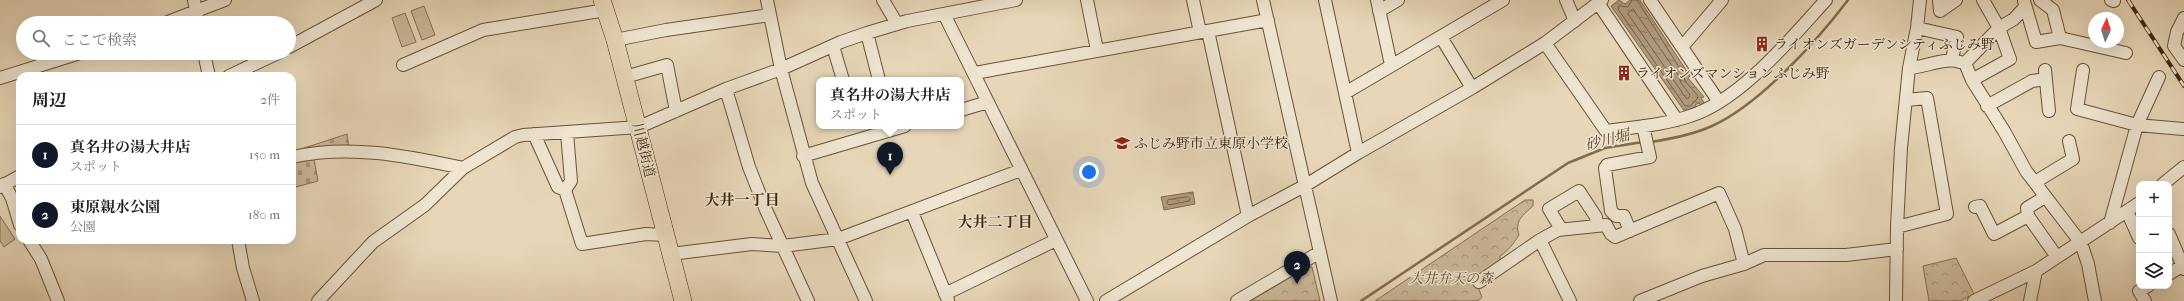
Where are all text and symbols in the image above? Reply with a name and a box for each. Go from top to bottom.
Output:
north arrow [2088,12,2124,48]
search box [16,16,296,60]
icon: search [30,27,52,49]
text: ここで検索 [62,31,137,49]
building icon: ライオンズガーデンシティふじみ野 [1753,35,1771,53]
place label: ライオンズガーデンシティふじみ野 [1774,36,1995,53]
building icon: ライオンズマンションふじみ野 [1615,64,1633,82]
place label: ライオンズマンションふじみ野 [1636,65,1830,82]
popup [816,77,964,129]
text: 真名井の湯大井店 [830,86,950,104]
text: 周辺 [32,90,66,110]
text: 2件 [260,92,280,107]
text: スポット [830,107,882,122]
street label: 川越街道 [628,121,659,179]
water label: 砂川堀 [1583,125,1634,154]
school or university icon: ふじみ野市立東原小学校 [1113,134,1131,152]
place label: ふじみ野市立東原小学校 [1134,135,1288,152]
text: 真名井の湯大井店 [70,138,190,156]
pin: 1 [877,142,903,175]
text: 1 [43,147,47,162]
text: 150 m [249,147,280,162]
text: スポット [70,159,122,174]
your location [1079,162,1099,182]
map controls [2136,181,2172,289]
button: + [2136,181,2172,217]
district label: 大井一丁目 [704,191,780,209]
text: 東原親水公園 [70,198,160,216]
text: 2 [42,207,48,222]
text: 180 m [248,207,280,222]
district label: 大井二丁目 [957,213,1033,231]
button: − [2136,217,2172,253]
text: 公園 [70,219,96,234]
pin: 2 [1284,251,1310,284]
button: layers [2136,253,2172,289]
park label: 大井弁天の森 [1409,270,1495,287]

